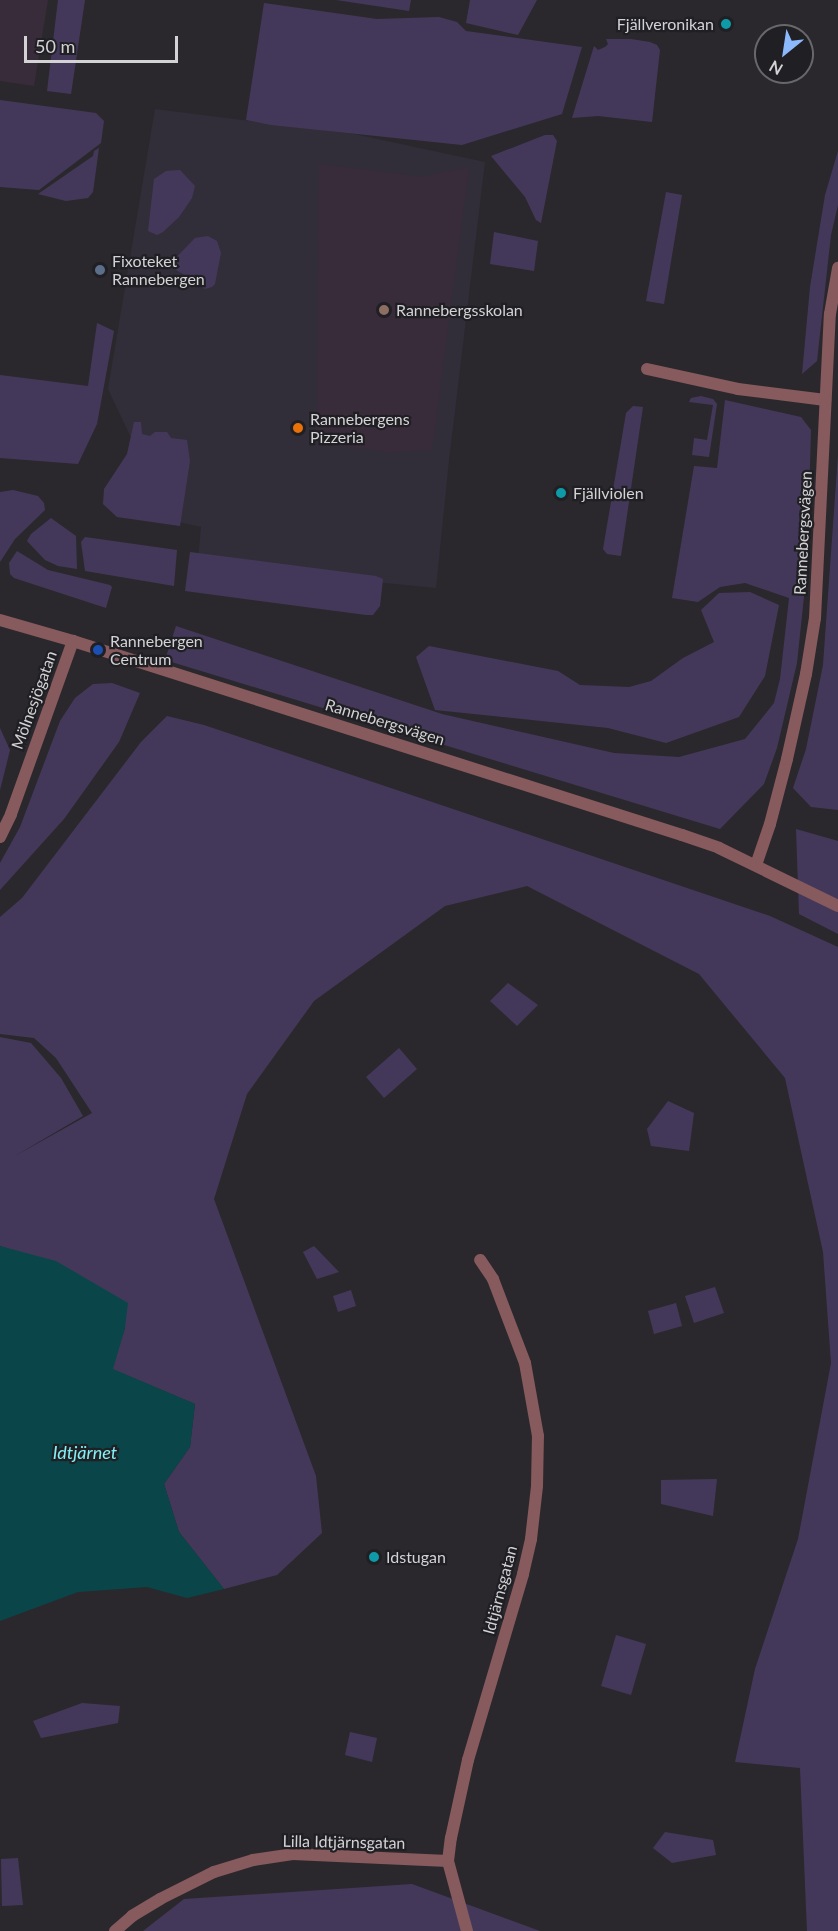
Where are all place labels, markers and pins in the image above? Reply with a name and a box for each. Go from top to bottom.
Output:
place label: Fjällveronikan [617,14,714,34]
marker: Fjällveronikan [719,17,733,31]
place label: Fixoteket Rannebergen [112,251,205,289]
marker: Fixoteket Rannebergen [93,263,107,277]
place label: Rannebergsskolan [396,300,523,320]
marker: Rannebergsskolan [377,303,391,317]
place label: Rannebergens Pizzeria [310,409,410,447]
marker: Rannebergens Pizzeria [291,421,305,435]
place label: Fjällviolen [573,483,644,503]
marker: Fjällviolen [554,486,568,500]
place label: Rannebergen Centrum [110,631,203,669]
marker: Rannebergen Centrum [91,643,105,657]
place label: Idstugan [386,1547,446,1567]
marker: Idstugan [367,1550,381,1564]

